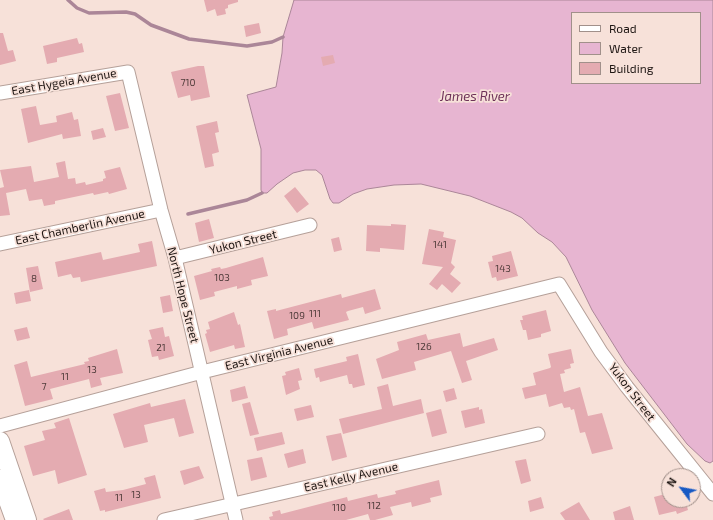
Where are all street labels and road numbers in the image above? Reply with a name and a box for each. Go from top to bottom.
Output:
street label: East Hygeia Avenue [10,66,118,98]
street label: East Chamberlin Avenue [14,206,146,248]
street label: Yukon Street [208,227,278,257]
street label: North Hope Street [164,245,202,345]
street label: East Virginia Avenue [224,333,334,373]
street label: Yukon Street [606,360,658,424]
street label: East Kelly Avenue [303,459,399,495]

